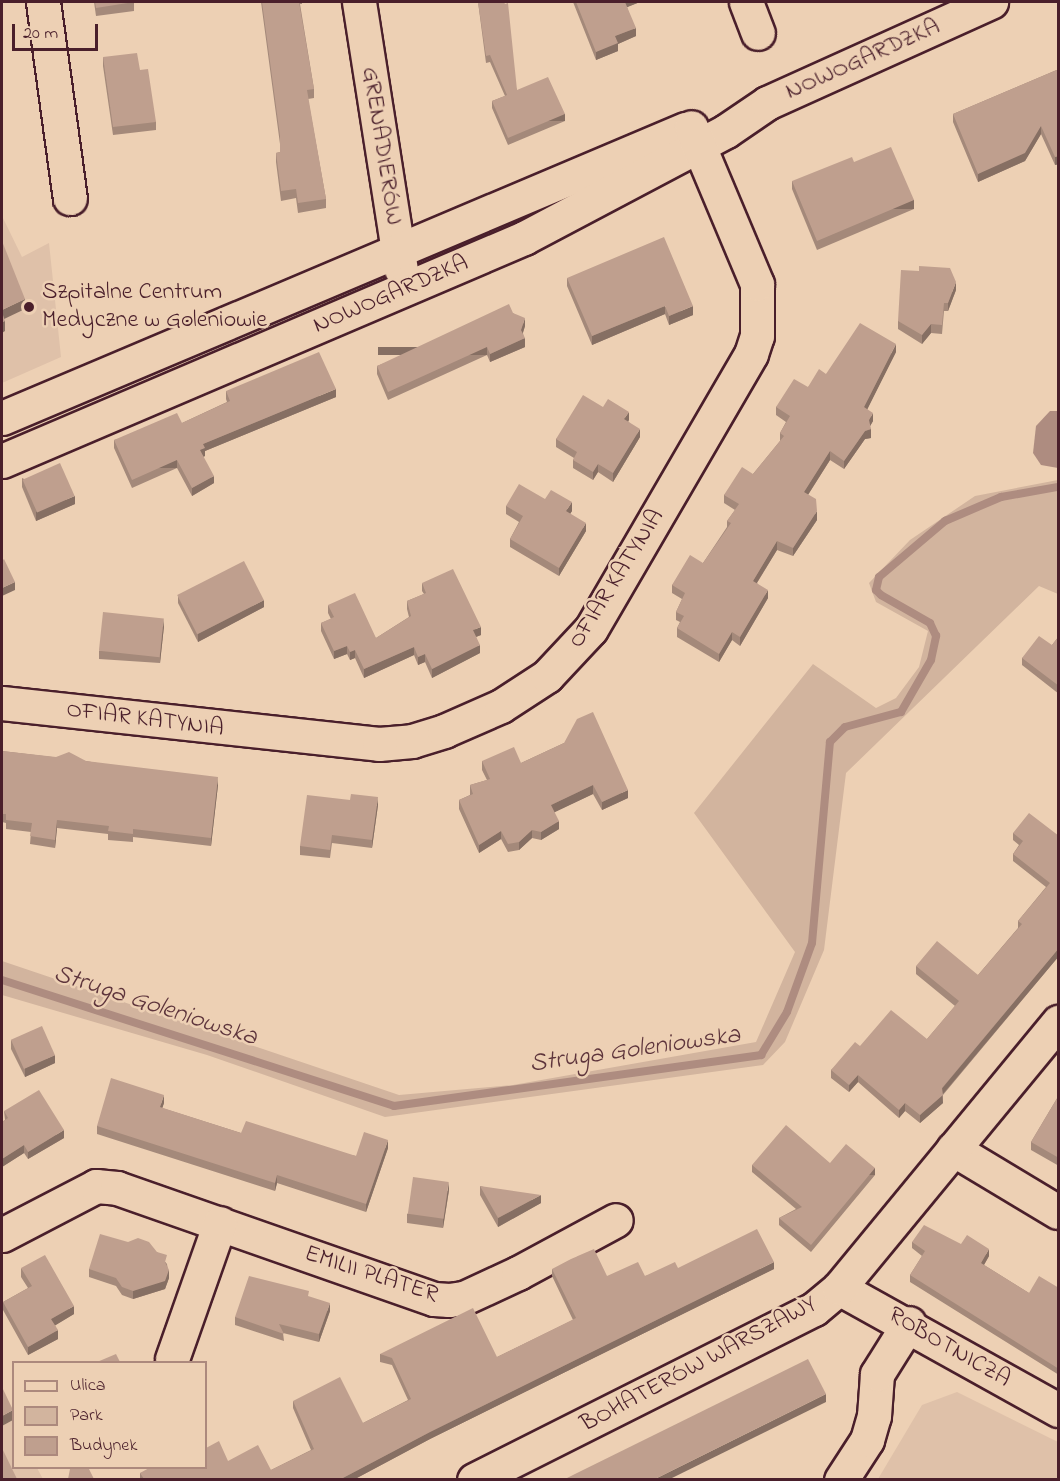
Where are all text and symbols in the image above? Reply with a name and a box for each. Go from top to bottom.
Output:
scale bar [15,12,100,50]
street label: NOWOGARDZKA [781,13,945,107]
text: 20 m [23,21,58,47]
street label: GRENADIERÓW [354,65,408,227]
street label: NOWOGARDZKA [309,249,473,341]
place label: Szpitalne Centrum Medyczne w Goleniowie [42,279,267,335]
marker: Szpitalne Centrum Medyczne w Goleniowie [20,298,38,316]
street label: OFIAR KATYNIA [563,504,671,654]
street label: OFIAR KATYNIA [65,696,225,744]
water label: Struga Goleniowska [49,959,261,1055]
water label: Struga Goleniowska [528,1021,742,1081]
street label: EMILII PLATER [301,1240,441,1310]
street label: BOHATERÓW WARSZAWY [576,1291,822,1439]
street label: ROBOTNICZA [883,1301,1015,1395]
legend [12,1361,207,1469]
text: Ulica [70,1373,105,1399]
text: Park [70,1403,103,1429]
text: Budynek [70,1433,137,1459]

